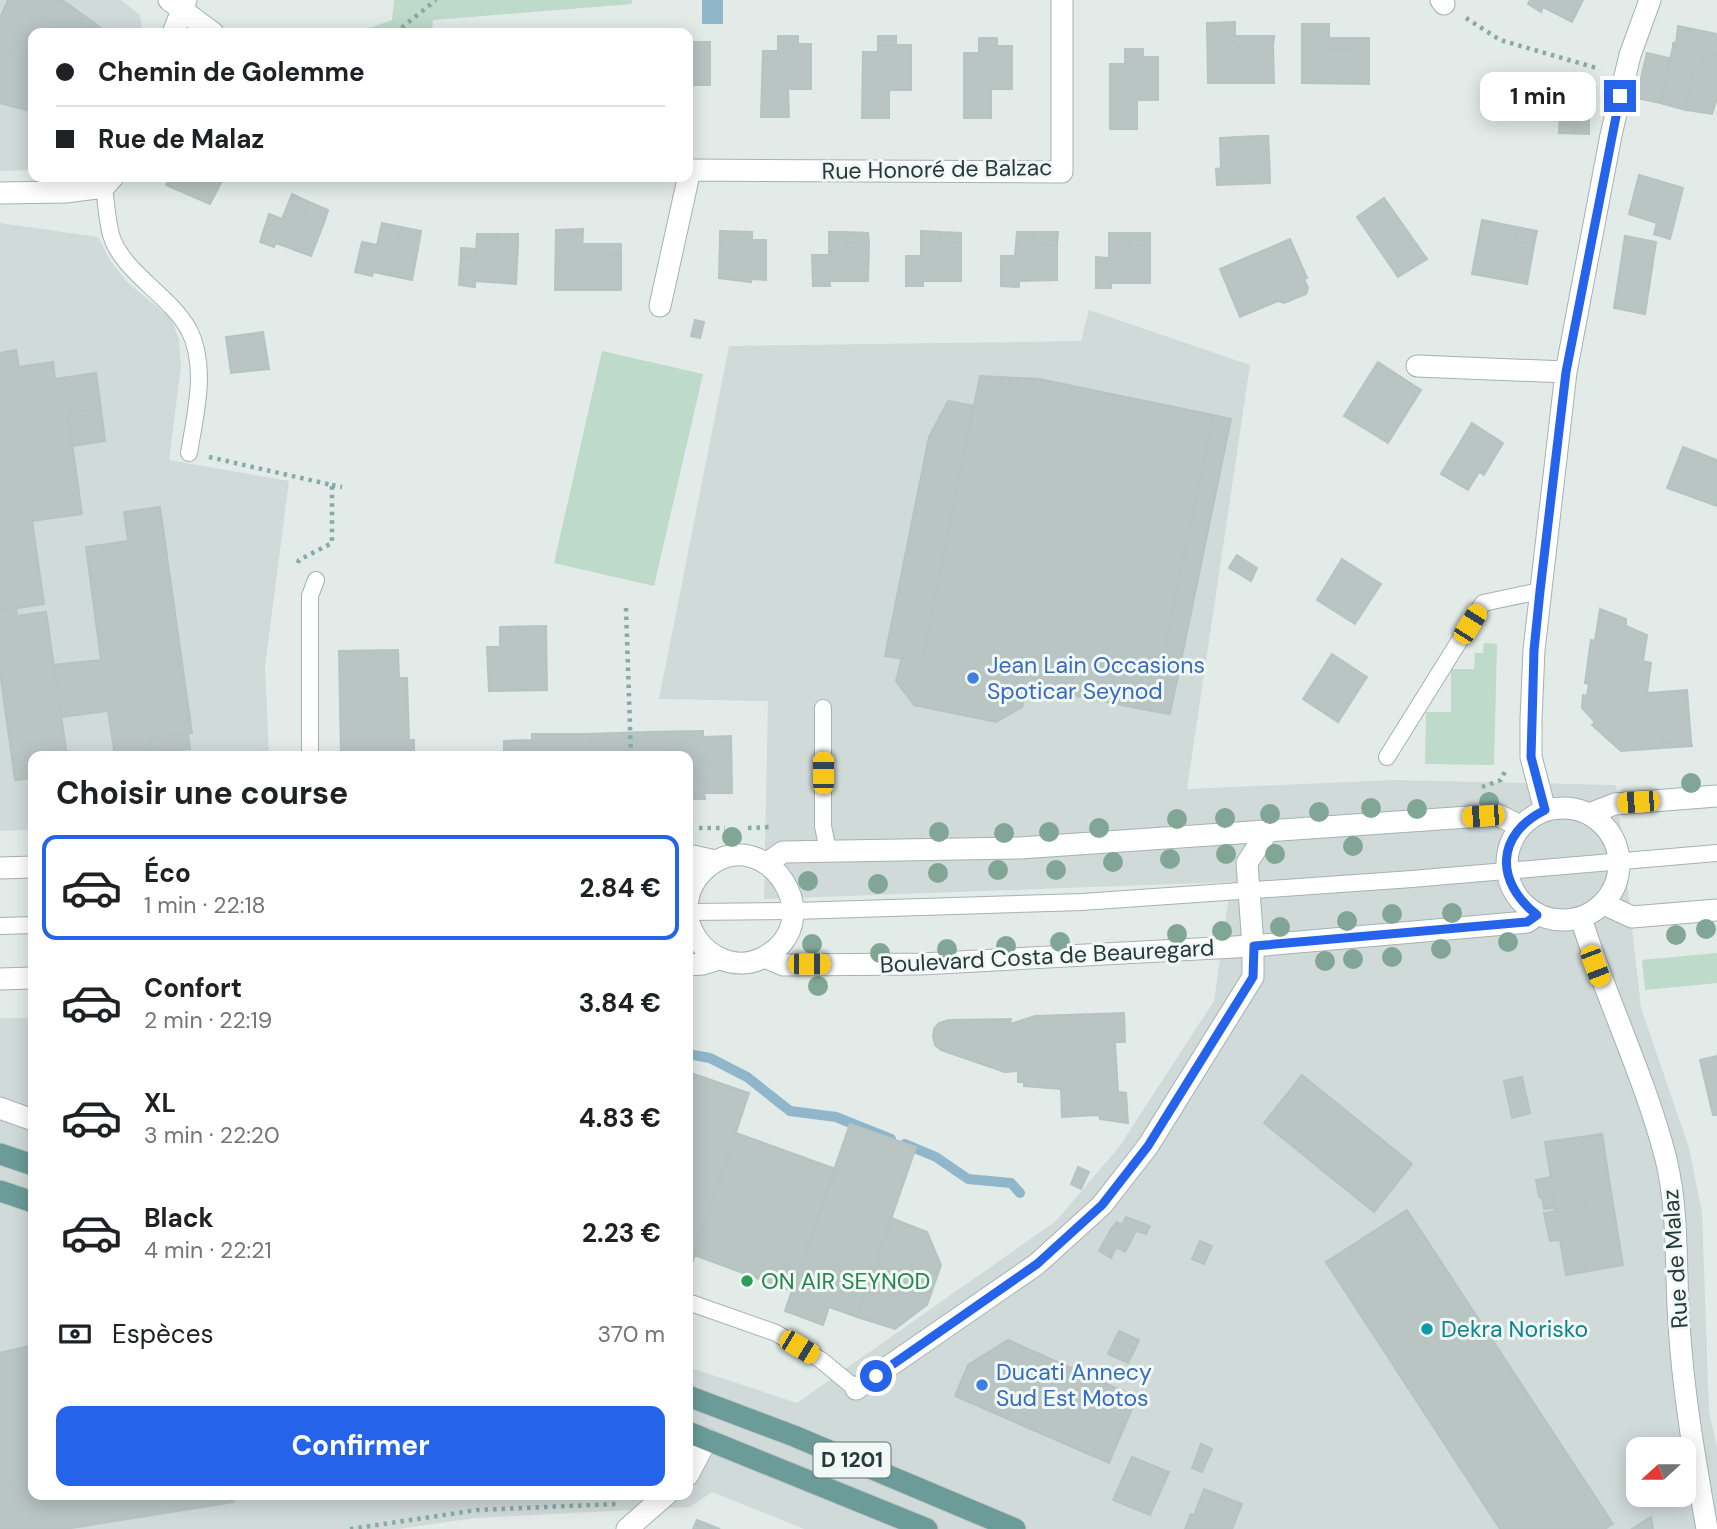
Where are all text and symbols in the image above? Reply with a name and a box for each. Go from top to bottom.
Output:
text: Chemin de Golemme [98,55,365,89]
callout: 1 min [1480,72,1596,120]
route end [1604,80,1636,112]
text: 1 min [1510,81,1566,111]
text: Rue de Malaz [98,122,264,156]
street label: Rue Honoré de Balzac [821,152,1053,186]
car [1450,601,1491,647]
place label: Jean Lain Occasions Spoticar Seynod [987,650,1205,706]
marker: Jean Lain Occasions Spoticar Seynod [965,670,981,686]
car [813,752,834,794]
text: Choisir une course [56,772,348,814]
car [1617,790,1660,814]
car [1462,804,1505,828]
icon: car [60,856,123,919]
text: Éco [144,856,191,890]
text: 2.84 € [579,871,661,905]
text: 1 min · 22:18 [144,890,266,920]
street label: Boulevard Costa de Beauregard [879,932,1215,980]
car [1578,943,1613,989]
car [789,954,831,975]
icon: car [60,971,123,1034]
text: Confort [144,971,242,1005]
text: 3.84 € [579,986,661,1020]
text: 2 min · 22:19 [144,1005,272,1035]
icon: car [60,1086,123,1149]
text: XL [144,1086,176,1120]
text: 4.83 € [579,1101,661,1135]
text: 3 min · 22:20 [144,1120,280,1150]
street label: Rue de Malaz [1655,1188,1695,1330]
icon: car [60,1201,123,1264]
text: Black [144,1201,214,1235]
text: 2.23 € [582,1216,661,1250]
text: 4 min · 22:21 [144,1235,272,1265]
place label: ON AIR SEYNOD [761,1266,930,1296]
marker: ON AIR SEYNOD [739,1273,755,1289]
place label: Dekra Norisko [1441,1314,1588,1344]
icon: cash [56,1315,94,1353]
text: Espèces [112,1317,213,1351]
text: 370 m [597,1319,665,1349]
marker: Dekra Norisko [1419,1321,1435,1337]
car [776,1327,823,1367]
place label: Ducati Annecy Sud Est Motos [996,1357,1152,1413]
route start [860,1360,892,1392]
marker: Ducati Annecy Sud Est Motos [974,1377,990,1393]
button: Confirmer [56,1406,665,1486]
north arrow [1626,1437,1696,1507]
map controls [1626,1437,1696,1507]
road number: D 1201 [814,1442,890,1478]

